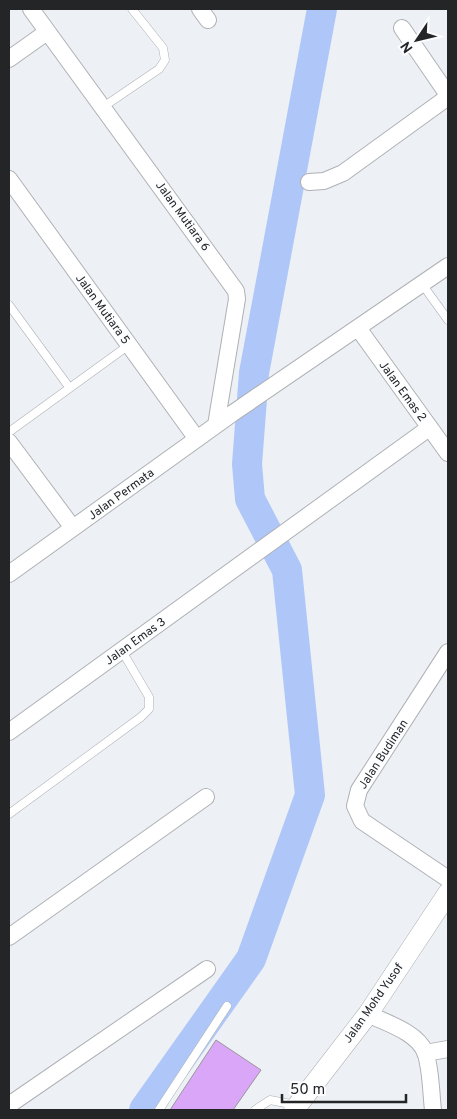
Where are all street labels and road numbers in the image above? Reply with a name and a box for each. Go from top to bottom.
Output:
street label: Jalan Mutiara 6 [151,178,213,255]
street label: Jalan Mutiara 5 [71,271,133,348]
street label: Jalan Emas 2 [375,358,430,425]
street label: Jalan Permata [85,465,158,524]
street label: Jalan Emas 3 [102,614,169,669]
street label: Jalan Budiman [355,717,412,792]
street label: Jalan Mohd Yusof [340,960,407,1047]

